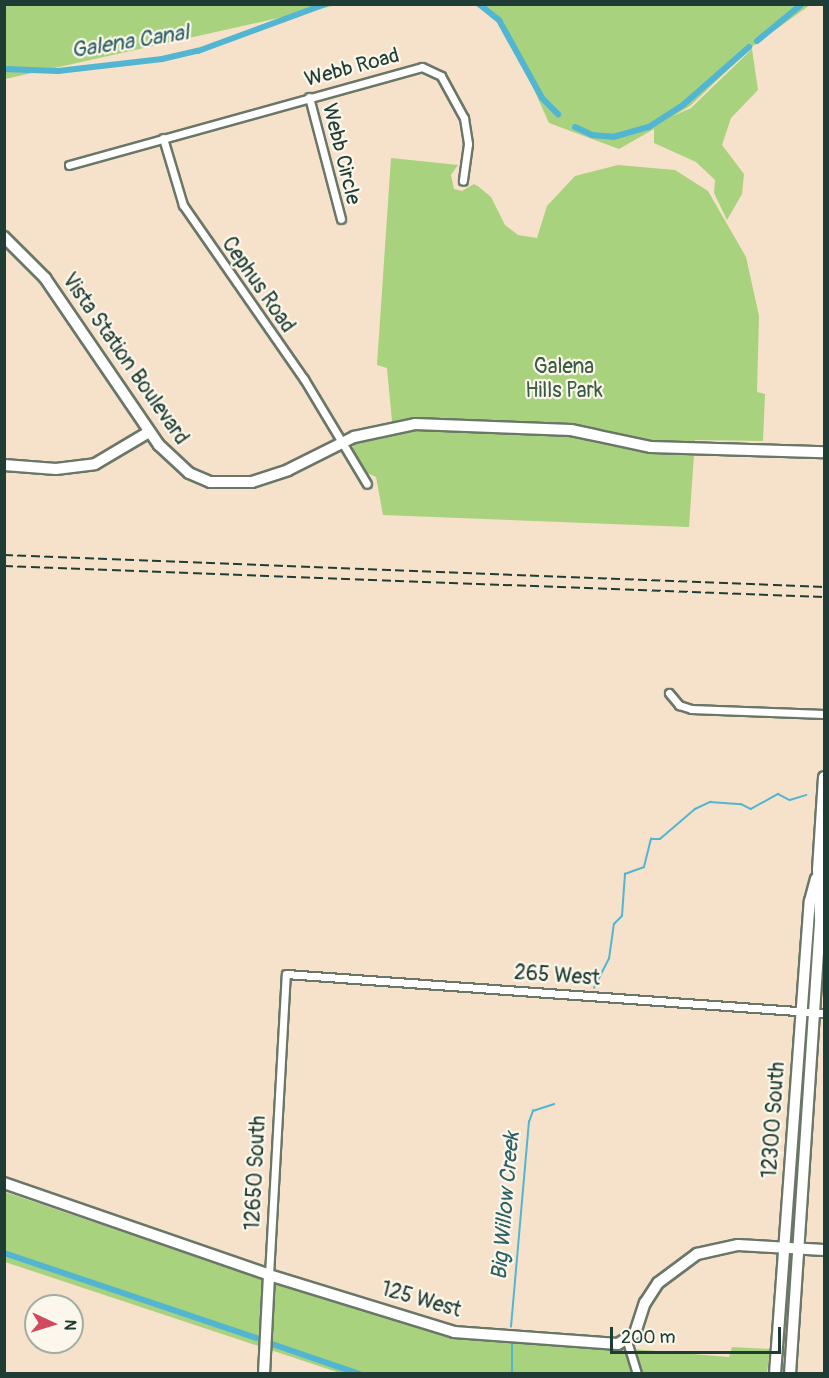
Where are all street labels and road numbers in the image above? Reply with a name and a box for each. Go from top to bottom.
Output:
street label: Webb Road [302,43,402,93]
street label: Webb Circle [316,101,366,207]
street label: Cephus Road [216,232,300,338]
street label: Vista Station Boulevard [56,268,194,450]
street label: 265 West [513,960,601,992]
street label: 12300 South [757,1061,791,1179]
street label: 12650 South [240,1115,272,1231]
street label: 125 West [378,1277,464,1323]

